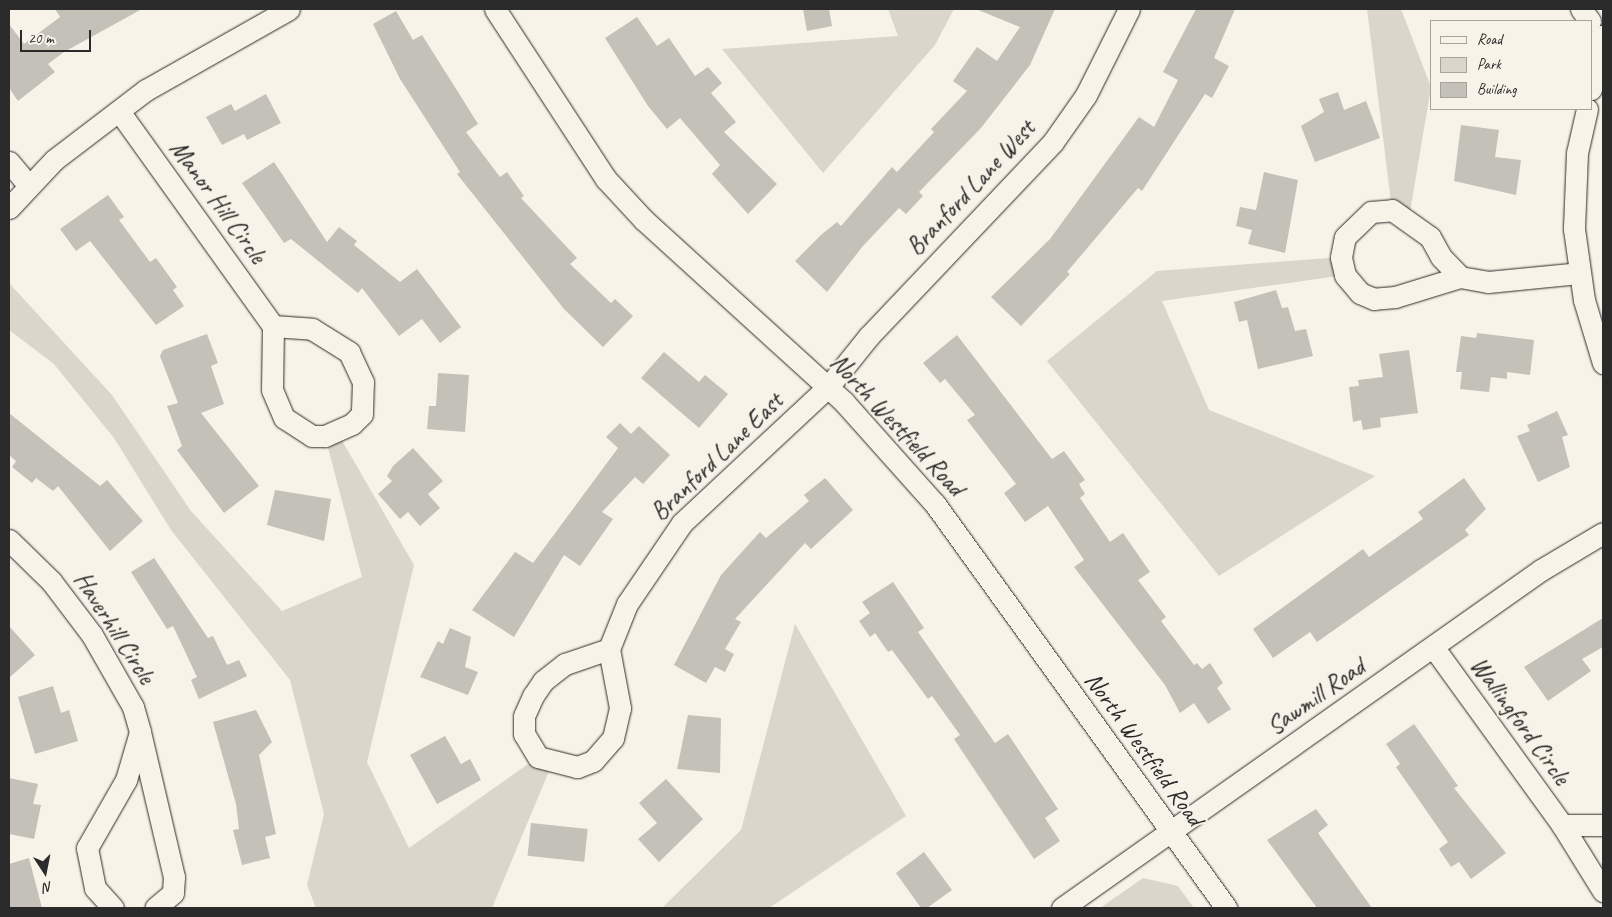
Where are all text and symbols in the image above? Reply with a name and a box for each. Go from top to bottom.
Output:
scale bar [22,20,94,52]
legend [1430,20,1592,110]
text: 20 m [28,29,54,48]
text: Road [1477,30,1502,49]
text: Park [1477,55,1501,74]
text: Building [1477,80,1516,99]
street label: Branford Lane West [900,114,1042,262]
street label: Manor Hill Circle [164,135,272,269]
street label: North Westfield Road [824,348,970,502]
street label: Branford Lane East [644,386,790,528]
street label: Haverhill Circle [67,567,161,689]
street label: Wallingford Circle [1464,652,1576,790]
street label: Sawmill Road [1262,653,1370,741]
street label: North Westfield Road [1078,666,1210,832]
north arrow [20,847,70,897]
text: N [42,878,54,896]

